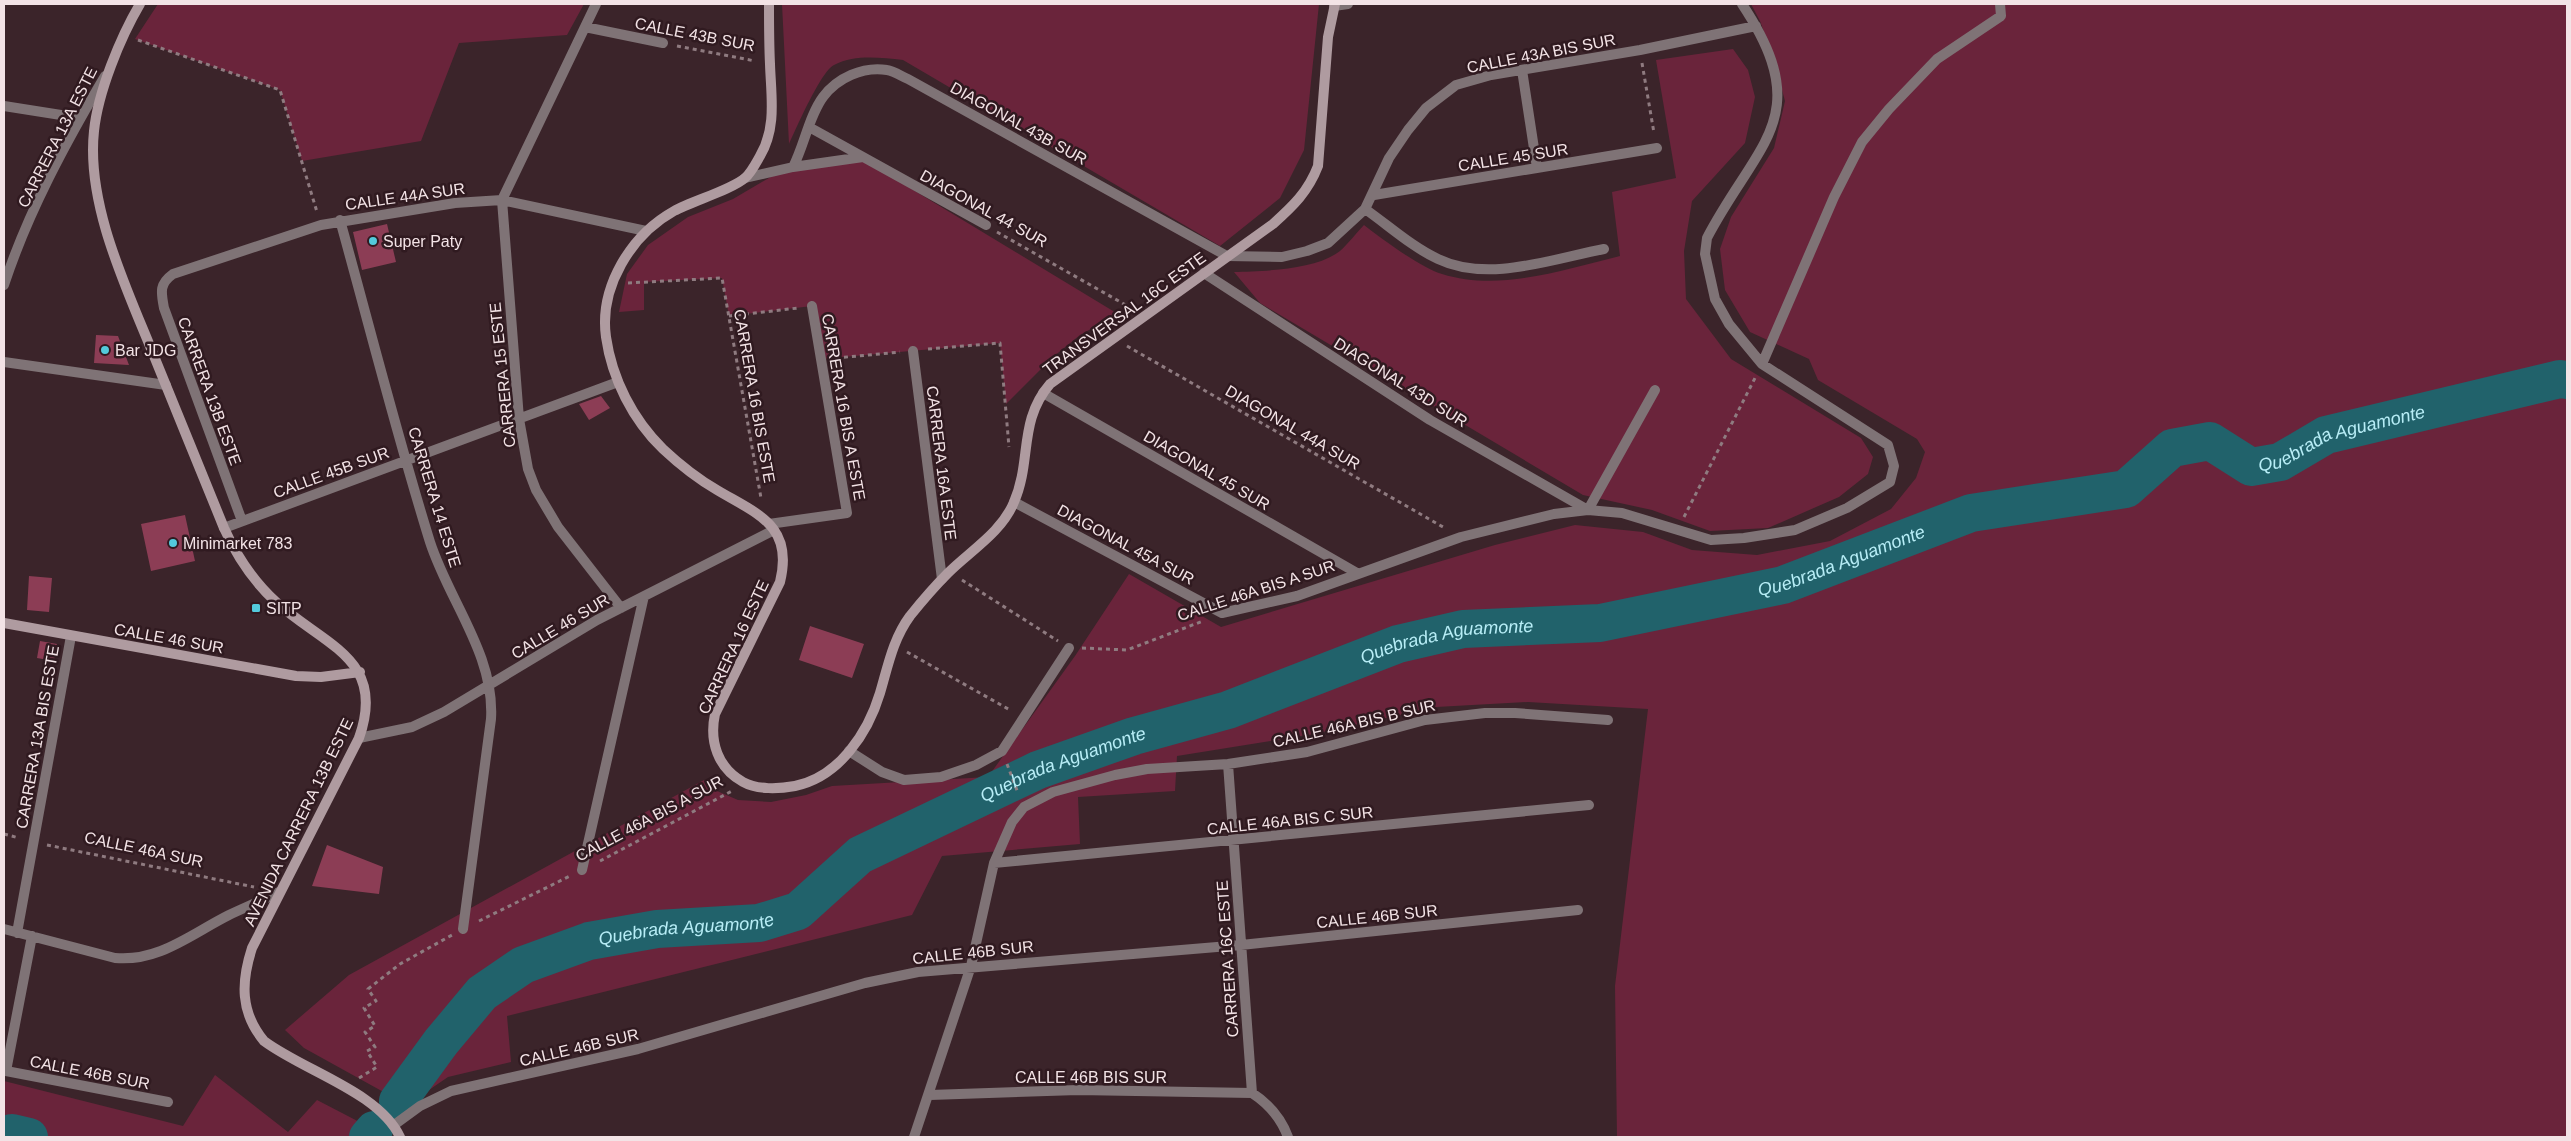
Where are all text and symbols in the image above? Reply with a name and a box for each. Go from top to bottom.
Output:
street label: CALLE 43B SUR [633,15,756,54]
street label: CALLE 43A BIS SUR [1465,31,1617,76]
street label: CARRERA 13A ESTE [15,64,100,210]
street label: DIAGONAL 43B SUR [948,79,1090,168]
street label: CALLE 45 SUR [1457,140,1569,175]
street label: DIAGONAL 44 SUR [917,166,1050,250]
street label: CALLE 44A SUR [344,180,466,213]
place label: Super Paty [383,233,462,250]
marker: Super Paty [367,235,379,247]
street label: TRANSVERSAL 16C ESTE [1040,249,1209,378]
street label: CARRERA 15 ESTE [486,302,519,448]
street label: CARRERA 16 BIS ESTE [731,308,778,484]
street label: CARRERA 16 BIS A ESTE [819,312,868,502]
street label: CARRERA 13B ESTE [175,315,244,468]
street label: DIAGONAL 43D SUR [1331,334,1471,430]
place label: Bar JDG [115,342,176,359]
marker: Bar JDG [99,344,111,356]
street label: DIAGONAL 44A SUR [1223,382,1363,473]
street label: CARRERA 16A ESTE [924,385,959,541]
water label: Quebrada Aguamonte [2257,402,2427,476]
street label: CARRERA 14 ESTE [405,425,464,569]
street label: DIAGONAL 45 SUR [1141,427,1273,513]
street label: CALLE 45B SUR [271,444,391,501]
street label: DIAGONAL 45A SUR [1055,501,1197,588]
water label: Quebrada Aguamonte [1756,522,1928,600]
place label: Minimarket 783 [183,535,292,552]
marker: Minimarket 783 [167,537,179,549]
street label: CALLE 46A BIS A SUR [1175,557,1337,624]
street label: CARRERA 16 ESTE [695,578,772,717]
street label: CALLE 46 SUR [508,591,612,662]
place label: SITP [266,600,302,617]
marker: SITP [250,602,262,614]
water label: Quebrada Aguamonte [1357,616,1534,668]
street label: CALLE 46 SUR [113,620,225,657]
street label: CARRERA 13A BIS ESTE [13,644,62,830]
street label: CALLE 46A BIS B SUR [1271,696,1437,750]
street label: AVENIDA CARRERA 13B ESTE [241,716,356,929]
water label: Quebrada Aguamonte [977,723,1148,806]
street label: CALLE 46A BIS A SUR [573,772,726,865]
street label: CALLE 46A BIS C SUR [1206,803,1374,838]
street label: CALLE 46A SUR [83,829,205,870]
street label: CARRERA 16C ESTE [1214,880,1241,1038]
street label: CALLE 46B SUR [1316,902,1439,931]
water label: Quebrada Aguamonte [597,909,777,949]
street label: CALLE 46B SUR [912,938,1035,967]
street label: CALLE 46B SUR [518,1026,640,1069]
street label: CALLE 46B SUR [28,1053,151,1092]
street label: CALLE 46B BIS SUR [1015,1069,1167,1086]

